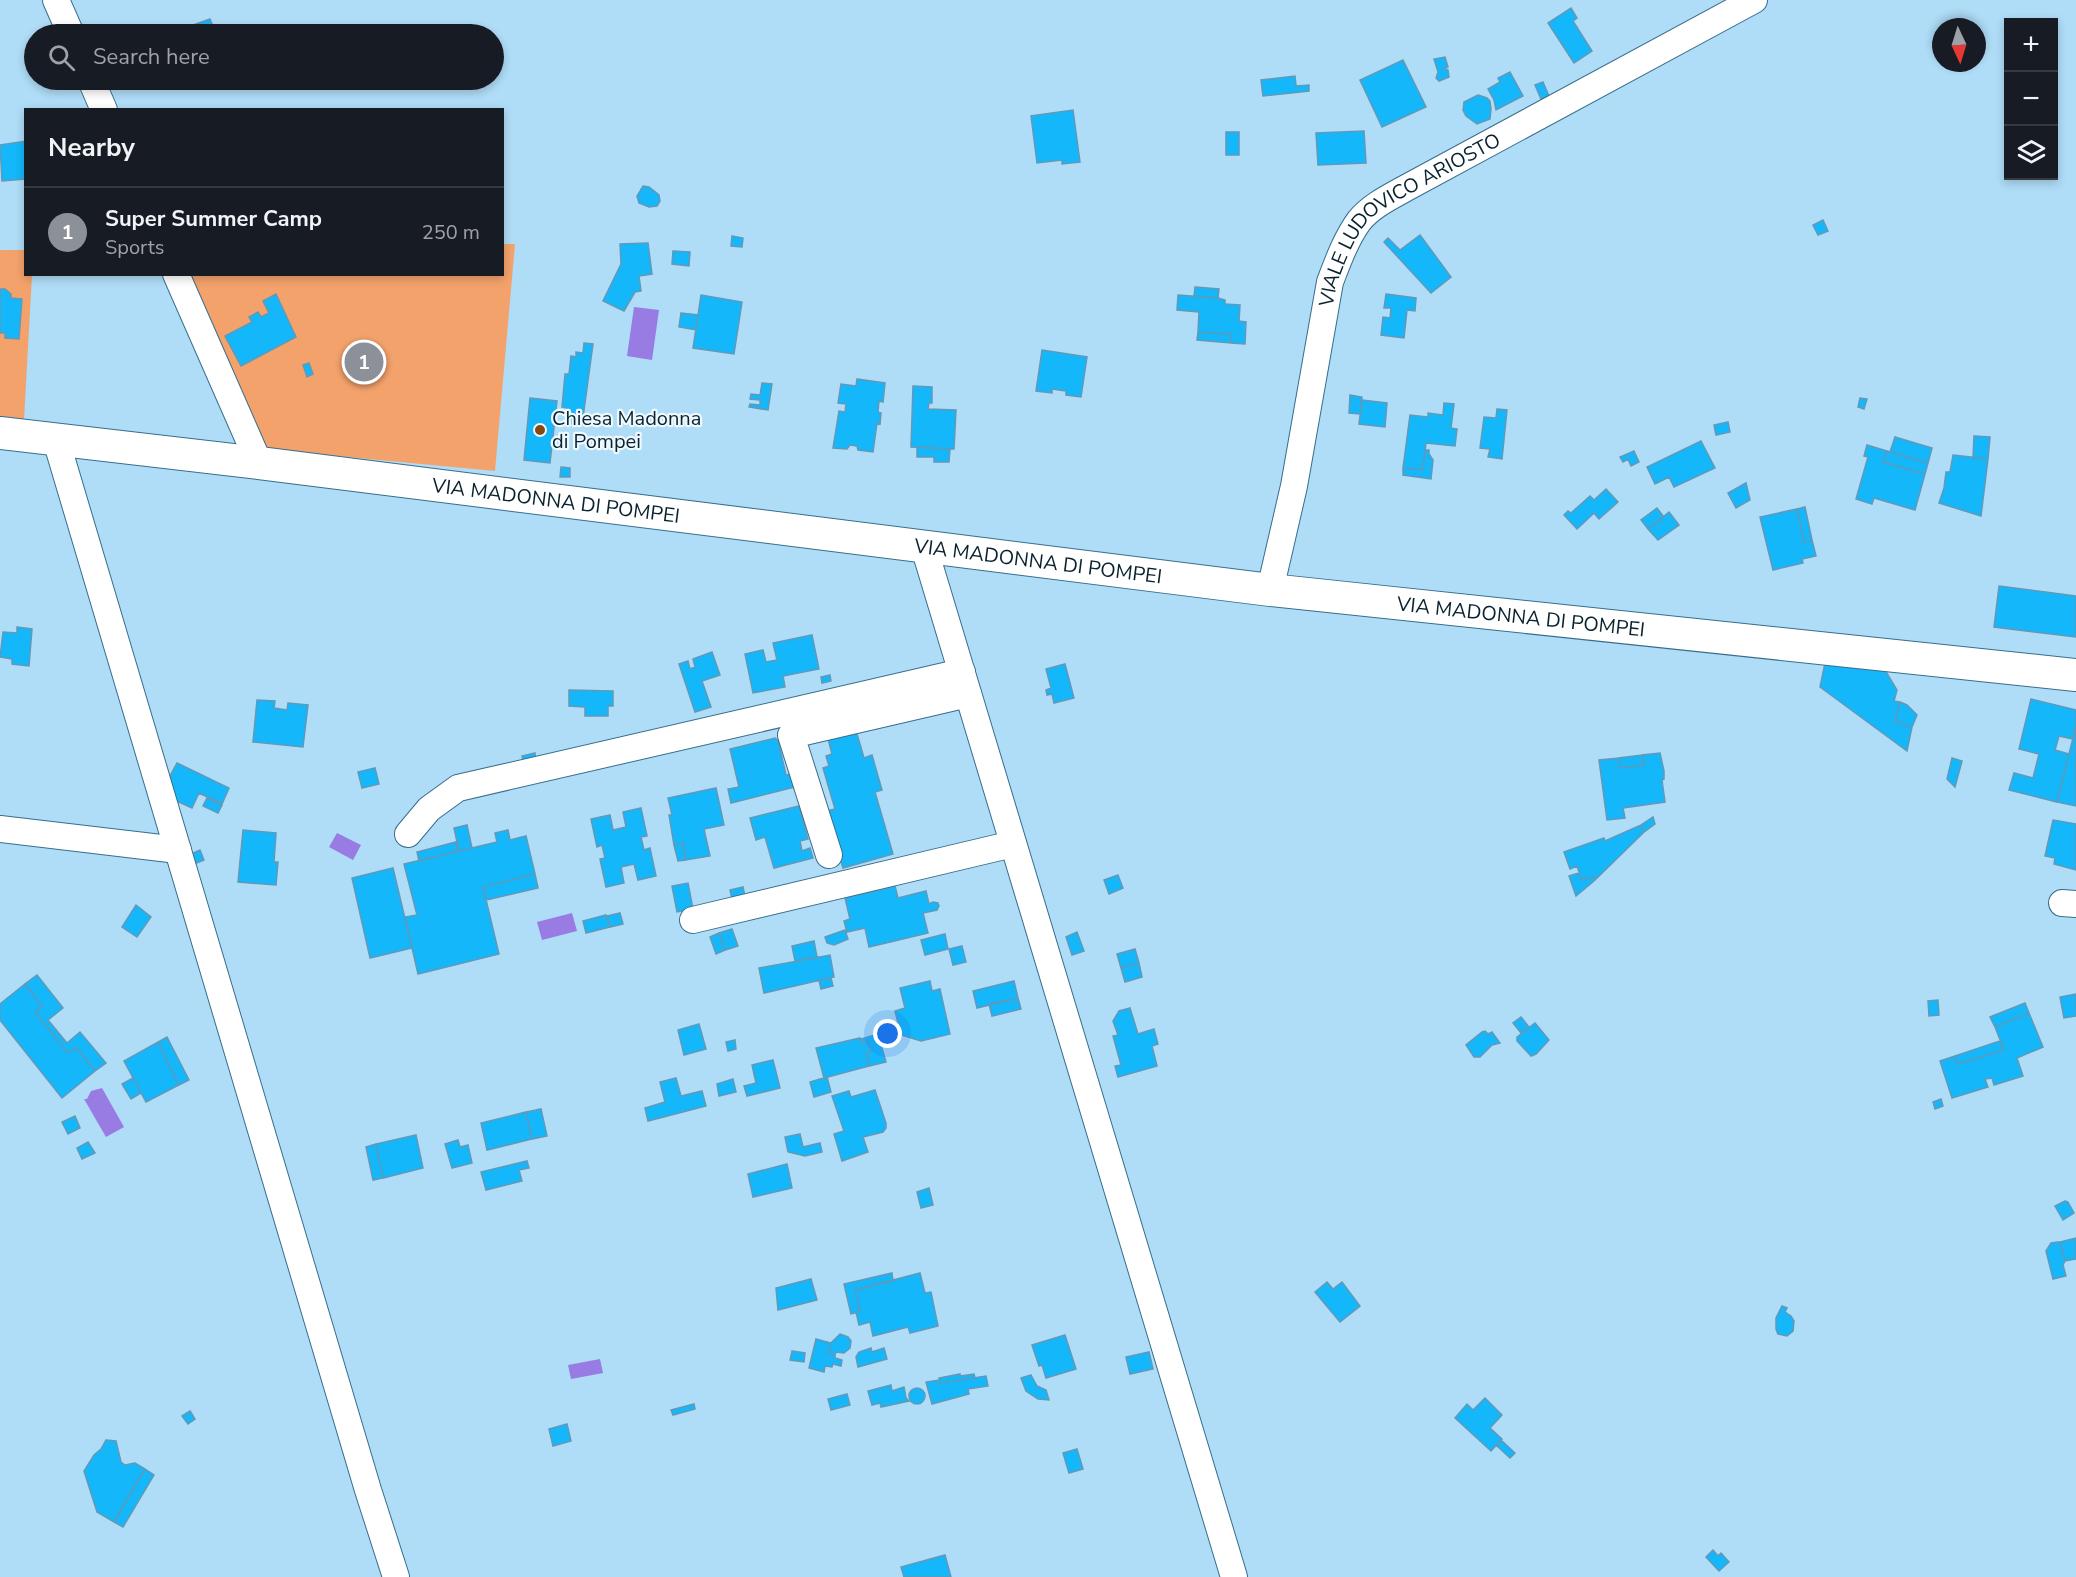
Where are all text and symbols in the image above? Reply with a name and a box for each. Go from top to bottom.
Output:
north arrow [1932,18,1986,72]
map controls [2004,18,2058,180]
button: + [2004,18,2058,72]
search box [24,24,504,90]
icon: search [45,41,78,74]
text: Search here [93,42,210,72]
button: − [2004,72,2058,126]
street label: VIALE LUDOVICO ARIOSTO [1312,126,1505,310]
button: layers [2004,126,2058,180]
text: Nearby [48,130,135,165]
text: Super Summer Camp [105,204,322,234]
text: 1 [62,219,74,246]
text: 250 m [422,219,480,246]
text: Sports [105,234,164,261]
pin: 1 [344,340,384,385]
place label: Chiesa Madonna di Pompei [552,405,701,455]
marker: Chiesa Madonna di Pompei [533,423,547,437]
street label: VIA MADONNA DI POMPEI [430,471,681,529]
street label: VIA MADONNA DI POMPEI [912,532,1164,590]
street label: VIA MADONNA DI POMPEI [1394,590,1646,643]
your location [873,1019,902,1048]

